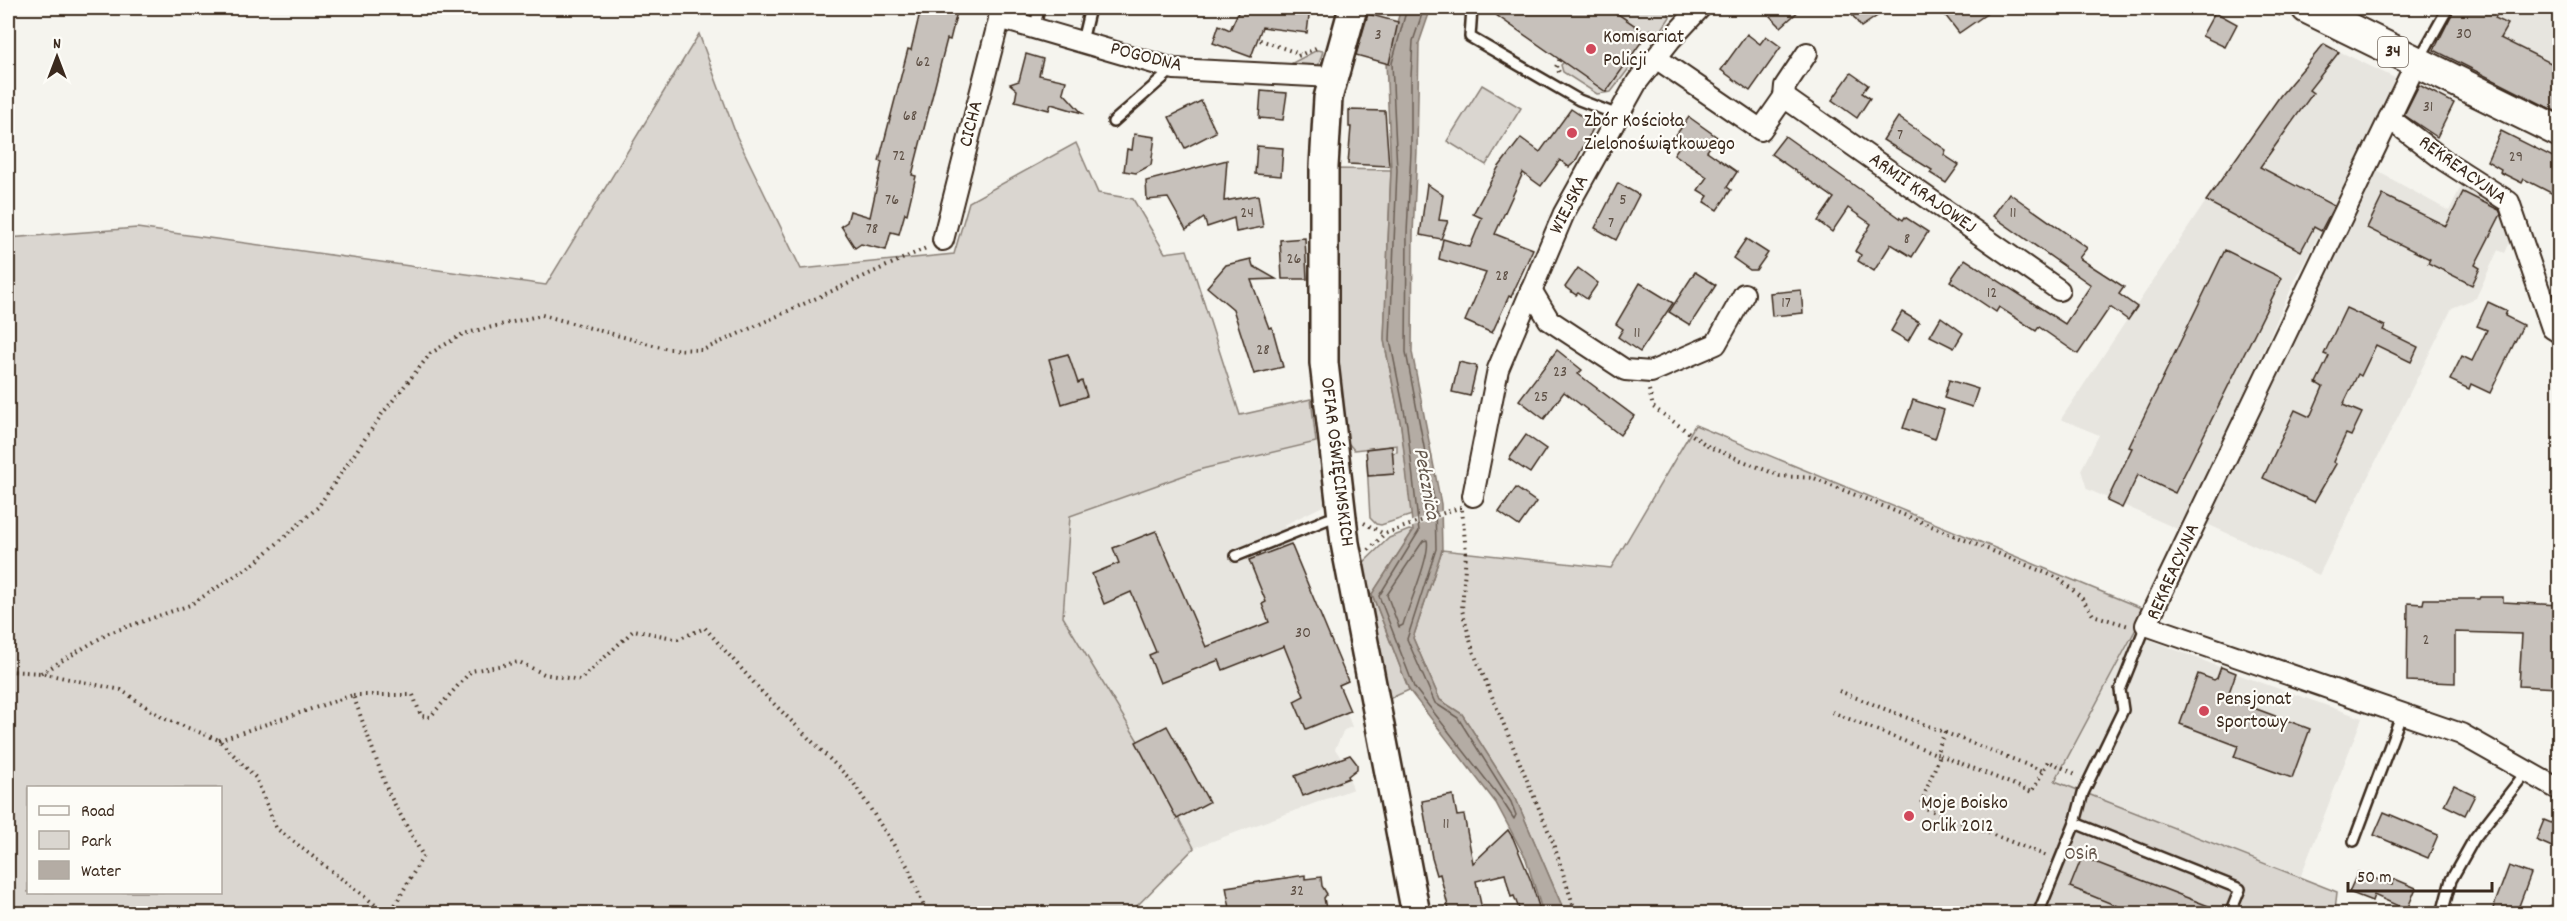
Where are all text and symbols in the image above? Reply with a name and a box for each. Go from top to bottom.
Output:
house number: 30 [2456,23,2472,46]
house number: 3 [1374,24,1382,47]
place label: Komisariat Policji [1603,24,1684,75]
north arrow [27,27,87,87]
text: N [53,33,61,56]
street label: POGODNA [1107,36,1185,80]
road number: 34 [2378,37,2408,67]
marker: Komisariat Policji [1584,42,1598,56]
house number: 62 [916,51,930,74]
house number: 31 [2423,96,2433,119]
street label: CICHA [953,98,991,150]
house number: 68 [903,105,917,128]
place label: Zbór Kościoła Zielonoświątkowego [1584,108,1735,159]
house number: 7 [1897,124,1903,147]
marker: Zbór Kościoła Zielonoświątkowego [1565,126,1579,140]
street label: REKREACYJNA [2412,129,2512,213]
house number: 72 [892,145,906,168]
street label: ARMII KRAJOWEJ [1862,146,1982,242]
house number: 29 [2509,146,2523,169]
street label: WIEJSKA [1543,171,1597,239]
house number: 76 [885,189,899,212]
house number: 5 [1619,189,1627,212]
house number: 24 [1240,202,1254,225]
house number: 11 [2009,202,2017,225]
house number: 7 [1608,212,1614,235]
house number: 78 [866,218,878,241]
house number: 8 [1904,228,1910,251]
house number: 26 [1287,248,1302,271]
house number: 28 [1495,265,1509,288]
house number: 12 [1987,282,1997,305]
house number: 17 [1781,292,1791,315]
house number: 11 [1633,322,1641,345]
house number: 28 [1256,339,1270,362]
house number: 23 [1553,361,1567,384]
street label: OFIAR OŚWIĘCIMSKICH [1312,376,1360,548]
house number: 25 [1534,386,1548,409]
water label: Pełcznica [1404,446,1446,523]
street label: REKREACYJNA [2140,519,2208,625]
house number: 30 [1295,622,1311,645]
house number: 2 [2423,629,2430,652]
place label: Pensjonat Sportowy [2216,686,2292,737]
marker: Pensjonat Sportowy [2197,704,2211,718]
legend [27,786,222,894]
place label: Moje Boisko Orlik 2012 [1921,790,2008,841]
text: Road [81,800,115,825]
marker: Moje Boisko Orlik 2012 [1902,809,1916,823]
house number: 11 [1442,813,1450,836]
text: Park [81,830,112,855]
park label: OSiR [2064,841,2098,869]
scale bar [2348,855,2492,893]
text: Water [81,860,121,885]
text: 50 m [2357,866,2392,891]
house number: 32 [1290,880,1304,903]

